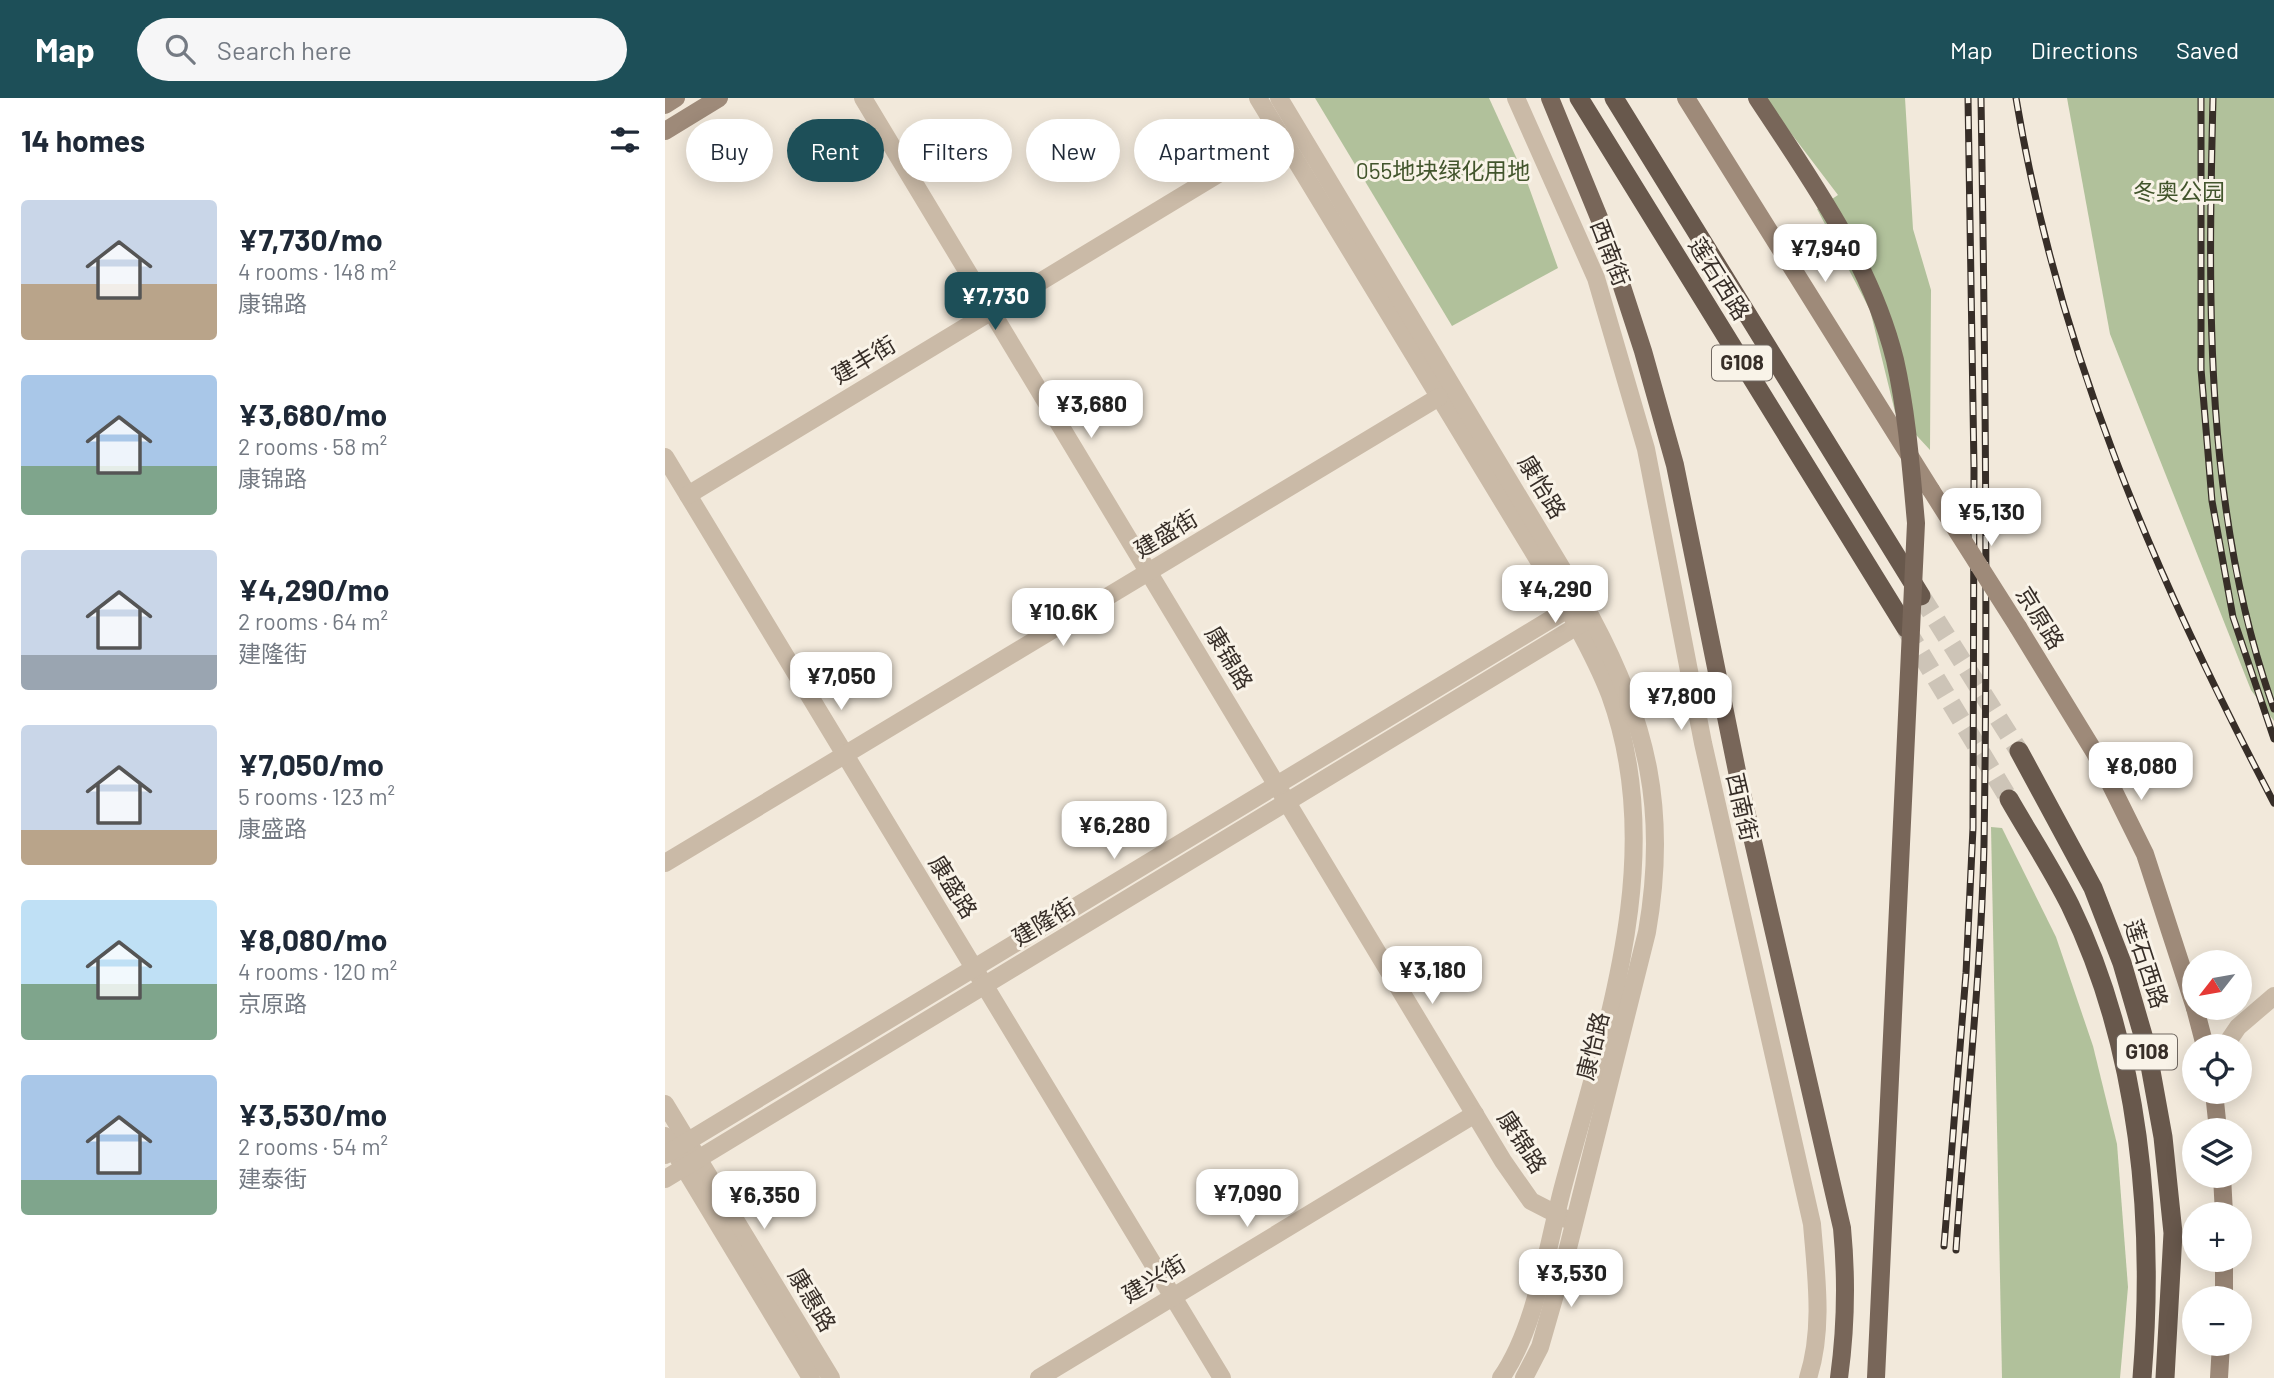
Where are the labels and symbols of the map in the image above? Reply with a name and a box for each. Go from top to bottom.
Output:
park label: 055地块绿化用地 [1356,156,1530,184]
park label: 冬奥公园 [2133,177,2225,205]
street label: 西南街 [1585,215,1636,290]
pin: ¥7,940 [1768,225,1882,284]
street label: 莲石西路 [1684,232,1756,325]
pin: ¥7,730 [938,272,1052,332]
street label: 建丰街 [827,329,900,389]
road number: G108 [1712,345,1772,380]
pin: ¥3,680 [1034,380,1148,440]
street label: 康怡路 [1513,450,1573,523]
pin: ¥5,130 [1934,489,2048,548]
street label: 建盛街 [1129,503,1202,563]
pin: ¥4,290 [1498,566,1612,625]
street label: 京原路 [2011,581,2071,654]
pin: ¥10.6K [1006,588,1120,648]
street label: 康锦路 [1200,621,1260,694]
pin: ¥7,050 [784,652,898,712]
pin: ¥7,800 [1624,672,1738,732]
pin: ¥8,080 [2084,742,2198,802]
street label: 西南街 [1722,770,1764,844]
pin: ¥6,280 [1057,802,1171,861]
street label: 康盛路 [924,850,984,923]
street label: 建隆街 [1007,891,1080,951]
street label: 莲石西路 [2119,916,2174,1012]
pin: ¥3,180 [1375,946,1489,1006]
north arrow [2182,950,2252,1020]
street label: 康怡路 [1570,1009,1614,1083]
road number: G108 [2117,1034,2177,1070]
street label: 康锦路 [1492,1105,1553,1178]
pin: ¥7,090 [1190,1170,1304,1229]
pin: ¥6,350 [707,1172,821,1231]
street label: 建兴街 [1117,1248,1190,1308]
pin: ¥3,530 [1514,1250,1628,1309]
street label: 康惠路 [783,1263,843,1336]

